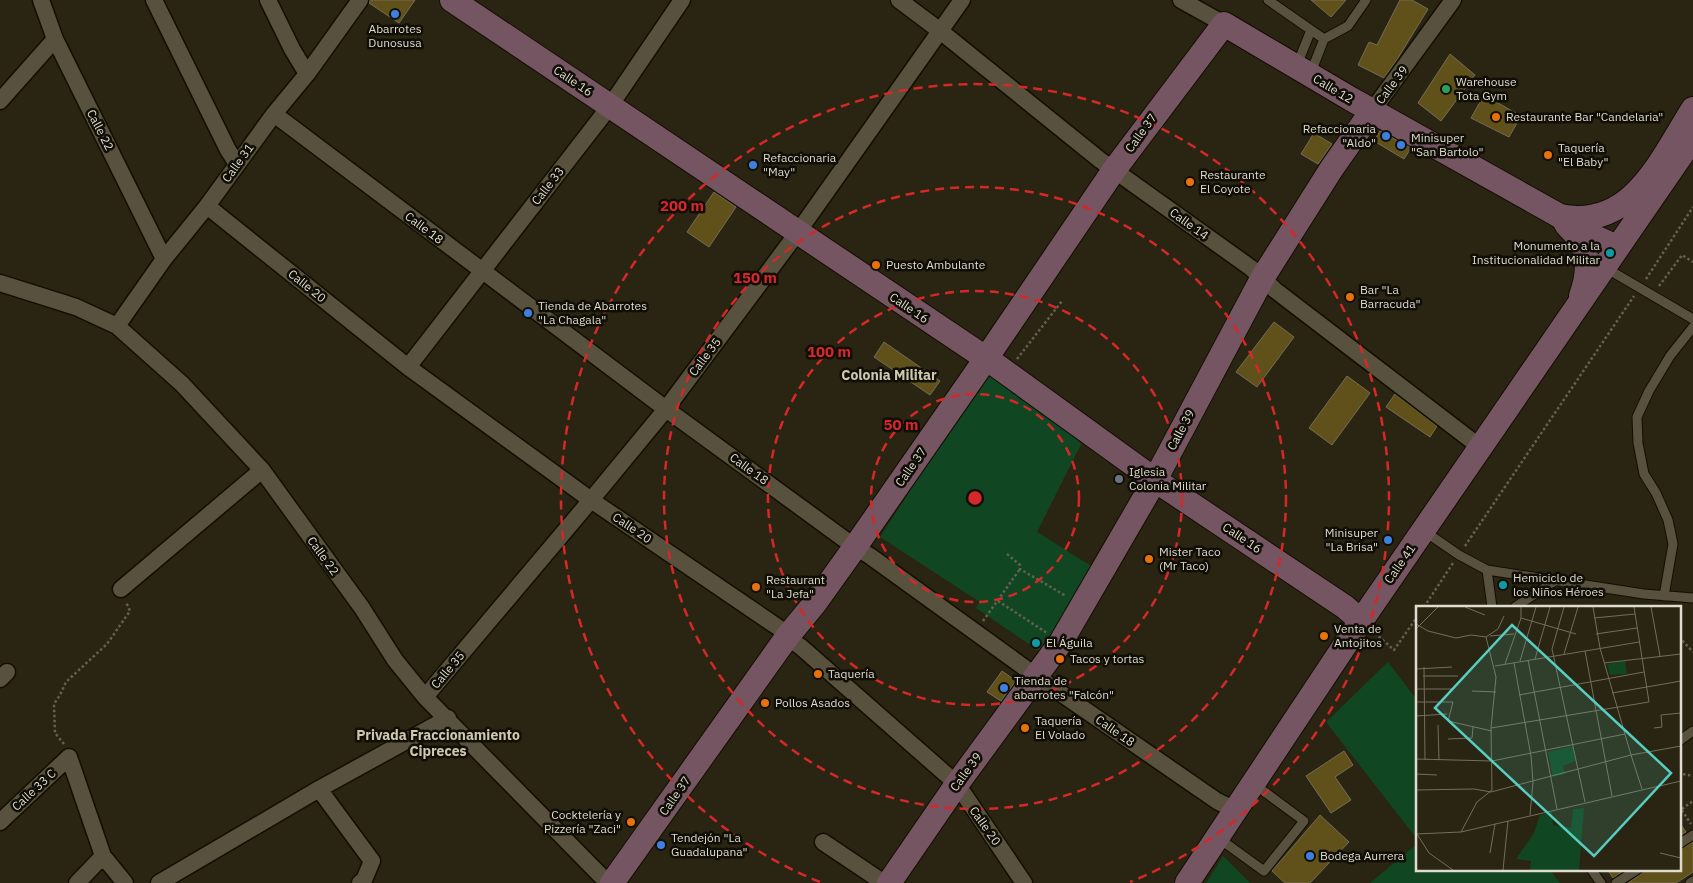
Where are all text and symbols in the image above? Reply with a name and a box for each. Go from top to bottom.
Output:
marker: Abarrotes Dunosusa [389,8,401,20]
place label: Abarrotes Dunosusa [368,21,422,50]
street label: Calle 16 [551,62,596,99]
street label: Calle 39 [1372,63,1411,107]
street label: Calle 12 [1310,71,1356,106]
place label: Warehouse Tota Gym [1456,74,1517,103]
marker: Warehouse Tota Gym [1440,83,1452,95]
street label: Calle 22 [84,107,117,153]
place label: Restaurante Bar "Candelaria" [1506,109,1663,124]
street label: Calle 37 [1122,110,1160,155]
marker: Restaurante Bar "Candelaria" [1490,111,1502,123]
place label: Refaccionaria "Aldo" [1303,121,1377,150]
marker: Refaccionaria "Aldo" [1380,130,1392,142]
place label: Minisuper "San Bartolo" [1411,130,1483,159]
marker: Minisuper "San Bartolo" [1395,139,1407,151]
street label: Calle 31 [219,140,257,185]
place label: Taquería "El Baby" [1558,140,1609,169]
marker: Taquería "El Baby" [1542,149,1554,161]
place label: Refaccionaria "May" [763,150,837,179]
marker: Refaccionaria "May" [747,159,759,171]
street label: Calle 33 [528,164,567,208]
place label: Restaurante El Coyote [1200,167,1266,196]
marker: Restaurante El Coyote [1184,176,1196,188]
text: 200 m [660,196,704,215]
street label: Calle 14 [1167,205,1212,243]
street label: Calle 18 [402,208,446,247]
place label: Monumento a la Institucionalidad Militar [1472,238,1601,267]
marker: Monumento a la Institucionalidad Militar [1604,247,1616,259]
place label: Puesto Ambulante [886,257,986,272]
marker: Puesto Ambulante [870,259,882,271]
street label: Calle 20 [285,266,329,305]
text: 150 m [733,268,777,287]
place label: Bar "La Barracuda" [1360,282,1420,311]
street label: Calle 16 [887,289,932,326]
marker: Bar "La Barracuda" [1344,291,1356,303]
place label: Tienda de Abarrotes "La Chagala" [538,298,647,327]
marker: Tienda de Abarrotes "La Chagala" [522,307,534,319]
street label: Calle 35 [685,335,724,379]
text: 100 m [807,342,851,361]
district label: Colonia Militar [841,366,937,384]
street label: Calle 39 [1164,407,1198,453]
text: 50 m [884,415,918,434]
street label: Calle 37 [892,444,929,489]
street label: Calle 18 [727,450,772,488]
place label: Iglesia Colonia Militar [1129,464,1207,493]
marker: Iglesia Colonia Militar [1113,473,1125,485]
centre of rings [966,489,984,507]
street label: Calle 20 [610,509,655,546]
street label: Calle 16 [1220,519,1265,556]
place label: Minisuper "La Brisa" [1325,525,1379,554]
street label: Calle 22 [304,533,342,578]
marker: Minisuper "La Brisa" [1382,534,1394,546]
street label: Calle 41 [1381,541,1418,586]
place label: Mister Taco (Mr Taco) [1159,544,1221,573]
marker: Mister Taco (Mr Taco) [1143,553,1155,565]
place label: Hemiciclo de los Niños Héroes [1513,570,1604,599]
place label: Restaurant "La Jefa" [766,572,825,601]
marker: Hemiciclo de los Niños Héroes [1497,579,1509,591]
marker: Restaurant "La Jefa" [750,581,762,593]
inset map [1416,606,1680,870]
place label: Venta de Antojitos [1334,621,1382,650]
marker: Venta de Antojitos [1318,630,1330,642]
place label: El Águila [1046,635,1093,650]
marker: El Águila [1030,637,1042,649]
street label: Calle 35 [428,648,468,691]
place label: Tacos y tortas [1070,651,1145,666]
marker: Tacos y tortas [1054,653,1066,665]
place label: Taquería [828,666,875,681]
marker: Taquería [812,668,824,680]
place label: Tienda de abarrotes "Falcón" [1014,673,1114,702]
marker: Tienda de abarrotes "Falcón" [998,682,1010,694]
place label: Pollos Asados [775,695,850,710]
marker: Pollos Asados [759,697,771,709]
street label: Calle 18 [1093,712,1138,749]
place label: Taquería El Volado [1035,713,1085,742]
marker: Taquería El Volado [1019,722,1031,734]
district label: Privada Fraccionamiento Cipreces [356,726,520,760]
street label: Calle 39 [947,749,985,794]
street label: Calle 33 C [9,765,59,814]
street label: Calle 37 [656,773,693,818]
street label: Calle 20 [967,803,1004,848]
place label: Cocktelería y Pizzería "Zaci" [544,807,621,836]
marker: Cocktelería y Pizzería "Zaci" [625,816,637,828]
place label: Tendejón "La Guadalupana" [671,830,747,859]
marker: Tendejón "La Guadalupana" [655,839,667,851]
place label: Bodega Aurrera [1320,848,1405,863]
marker: Bodega Aurrera [1304,850,1316,862]

